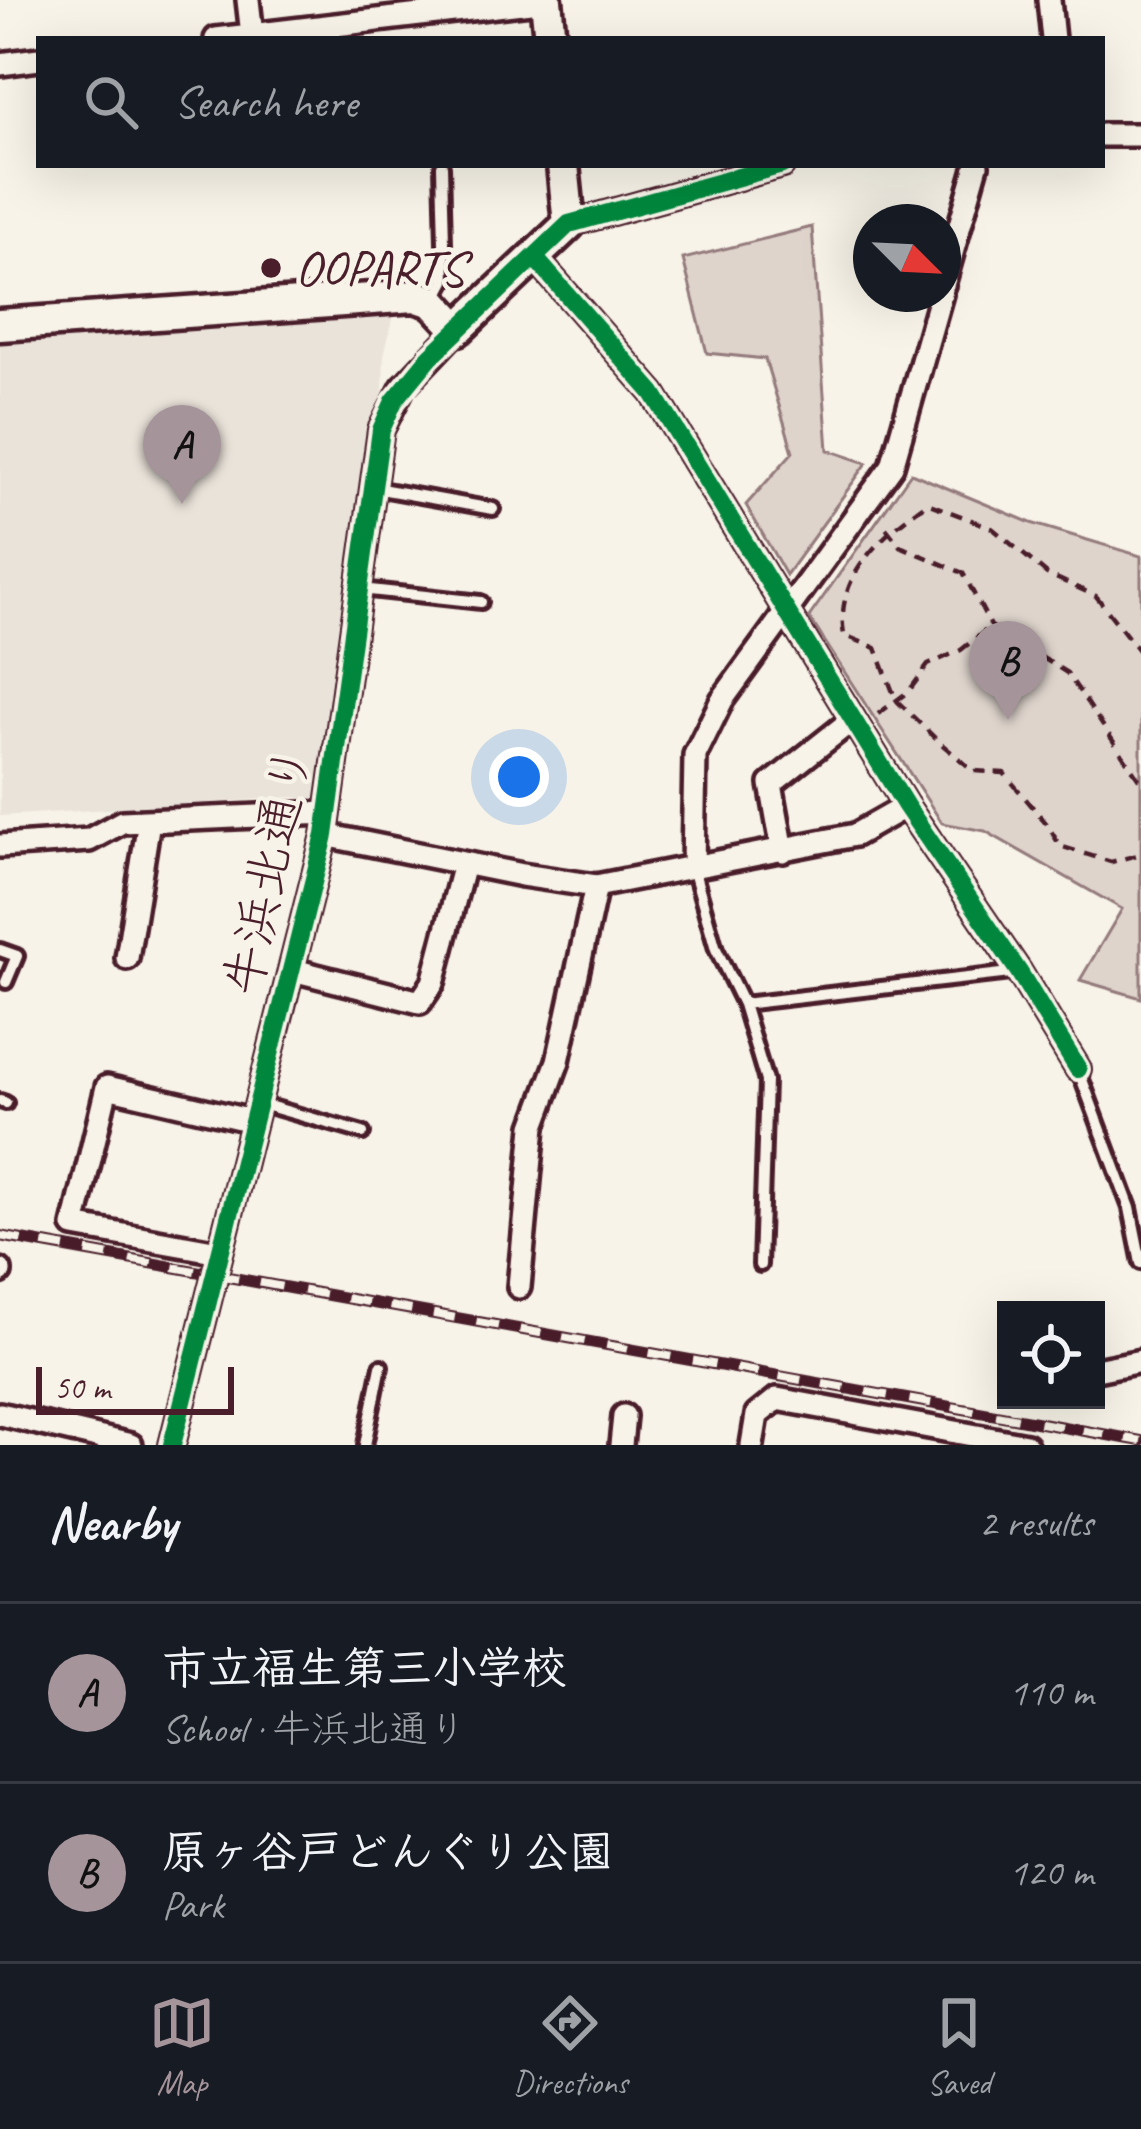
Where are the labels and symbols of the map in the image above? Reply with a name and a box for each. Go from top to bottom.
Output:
north arrow [853,204,961,312]
place label: OOPARTS [295,236,474,300]
marker: OOPARTS [258,255,284,281]
pin: A [143,405,221,504]
pin: B [969,621,1047,720]
street label: 牛浜北通り [210,739,326,1001]
your location [489,747,549,807]
scale bar [36,1361,234,1414]

